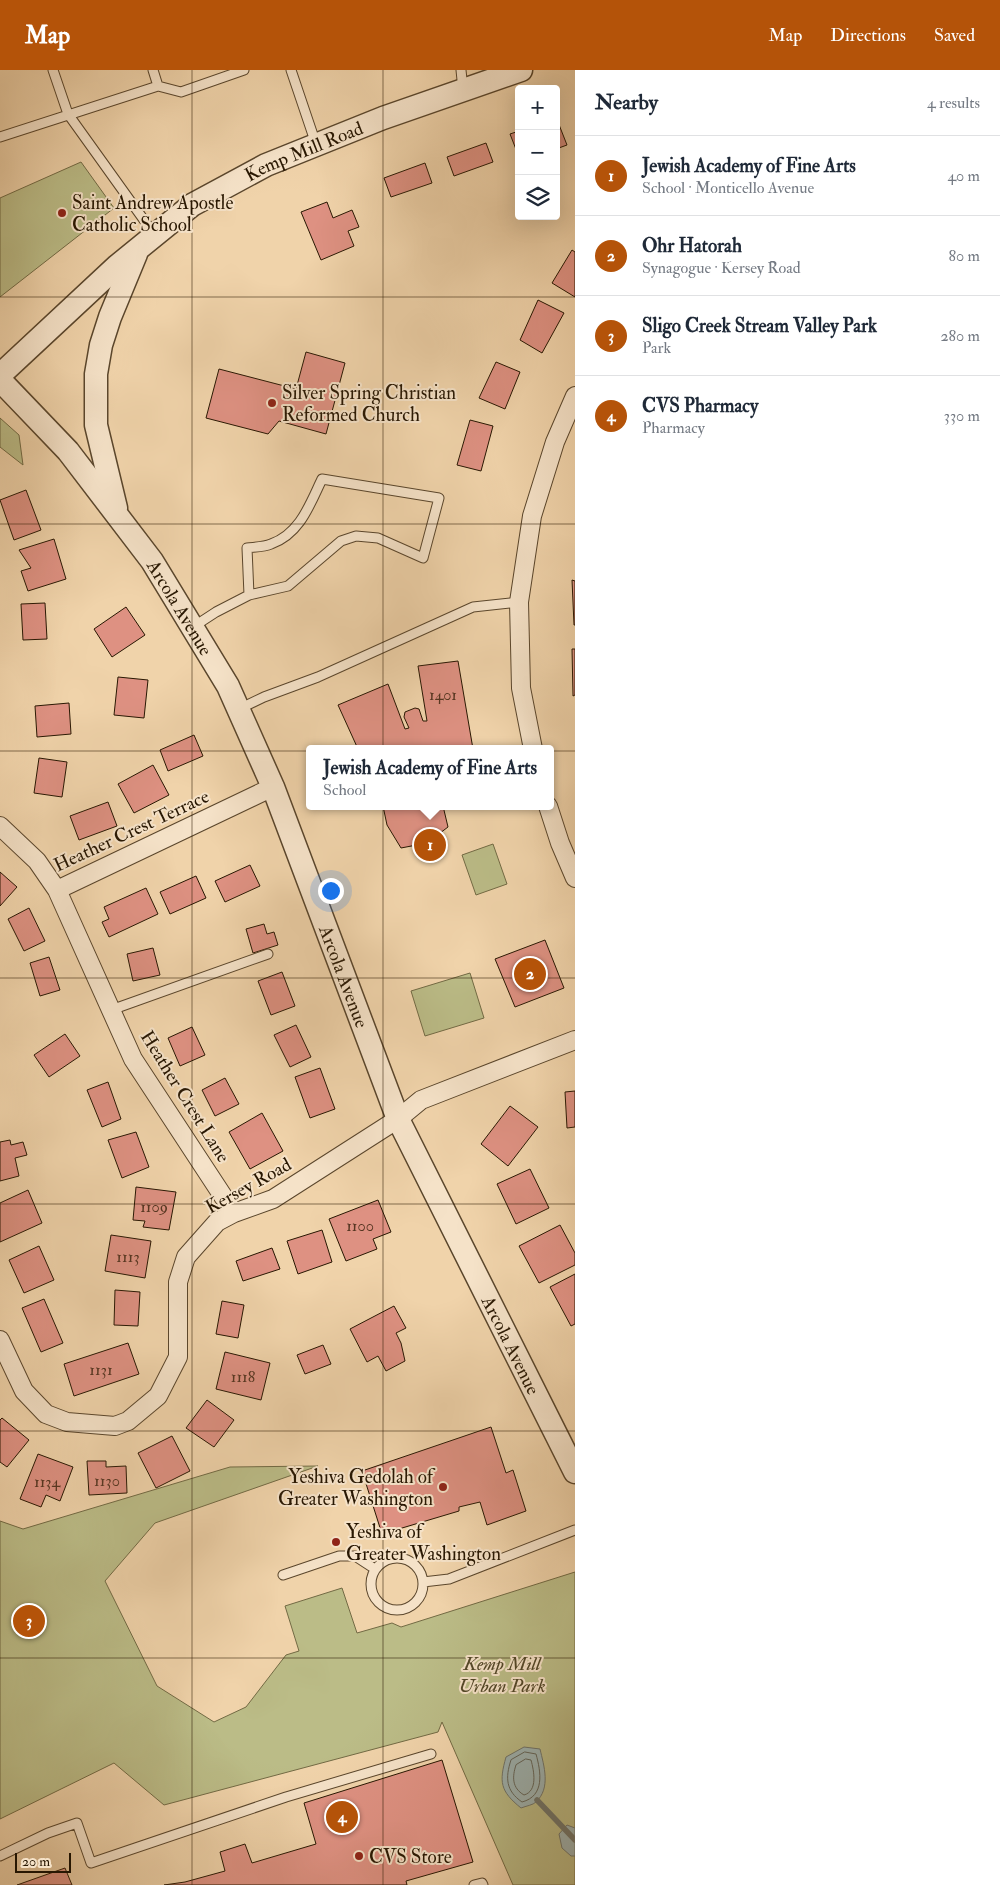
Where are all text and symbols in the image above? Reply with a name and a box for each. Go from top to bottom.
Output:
text: Map [25,20,70,51]
text: Map [769,24,802,47]
text: Directions [830,24,906,47]
text: Saved [934,24,975,47]
map controls [515,85,560,220]
button: + [515,85,560,130]
text: Nearby [595,89,658,116]
text: 4 results [927,93,980,113]
street label: Kemp Mill Road [241,116,367,187]
button: − [515,130,560,175]
text: Jewish Academy of Fine Arts [642,154,856,178]
text: 1 [608,166,614,186]
text: 40 m [947,166,980,186]
button: layers [515,175,560,220]
text: School · Monticello Avenue [642,178,814,198]
place label: Saint Andrew Apostle Catholic School [72,191,233,237]
marker: Saint Andrew Apostle Catholic School [56,207,68,219]
text: Ohr Hatorah [642,234,742,258]
text: 2 [607,246,615,266]
text: 80 m [949,246,980,266]
text: Synagogue · Kersey Road [642,258,801,278]
text: Sligo Creek Stream Valley Park [642,314,877,338]
text: 3 [608,326,614,346]
text: 280 m [940,326,980,346]
text: Park [642,338,671,358]
place label: Silver Spring Christian Reformed Church [282,381,456,427]
text: CVS Pharmacy [642,394,758,418]
marker: Silver Spring Christian Reformed Church [266,397,278,409]
text: 4 [607,406,615,426]
text: 330 m [944,406,980,426]
text: Pharmacy [642,418,705,438]
street label: Arcola Avenue [141,555,218,660]
house number: 1401 [429,685,457,705]
popup [306,745,554,810]
text: Jewish Academy of Fine Arts [323,756,537,780]
text: School [323,780,366,800]
street label: Heather Crest Terrace [50,784,213,877]
pin: 1 [414,826,446,864]
your location [318,878,344,904]
street label: Arcola Avenue [313,921,374,1031]
pin: 2 [514,955,546,993]
street label: Heather Crest Lane [135,1026,235,1167]
street label: Kersey Road [201,1152,296,1219]
house number: 1109 [140,1197,168,1217]
house number: 1100 [346,1216,374,1236]
house number: 1113 [116,1247,140,1267]
street label: Arcola Avenue [475,1291,545,1399]
house number: 1131 [89,1360,113,1380]
house number: 1118 [231,1367,256,1387]
place label: Yeshiva Gedolah of Greater Washington [278,1465,436,1511]
house number: 1130 [94,1471,120,1491]
house number: 1134 [34,1472,61,1492]
marker: Yeshiva Gedolah of Greater Washington [437,1481,449,1493]
place label: Yeshiva of Greater Washington [346,1520,501,1566]
marker: Yeshiva of Greater Washington [330,1536,342,1548]
pin: 3 [13,1602,45,1640]
park label: Kemp Mill Urban Park [459,1652,546,1698]
pin: 4 [326,1798,358,1836]
place label: CVS Store [369,1845,452,1869]
scale bar [15,1850,71,1873]
marker: CVS Store [353,1850,365,1862]
text: 20 m [22,1853,50,1870]

